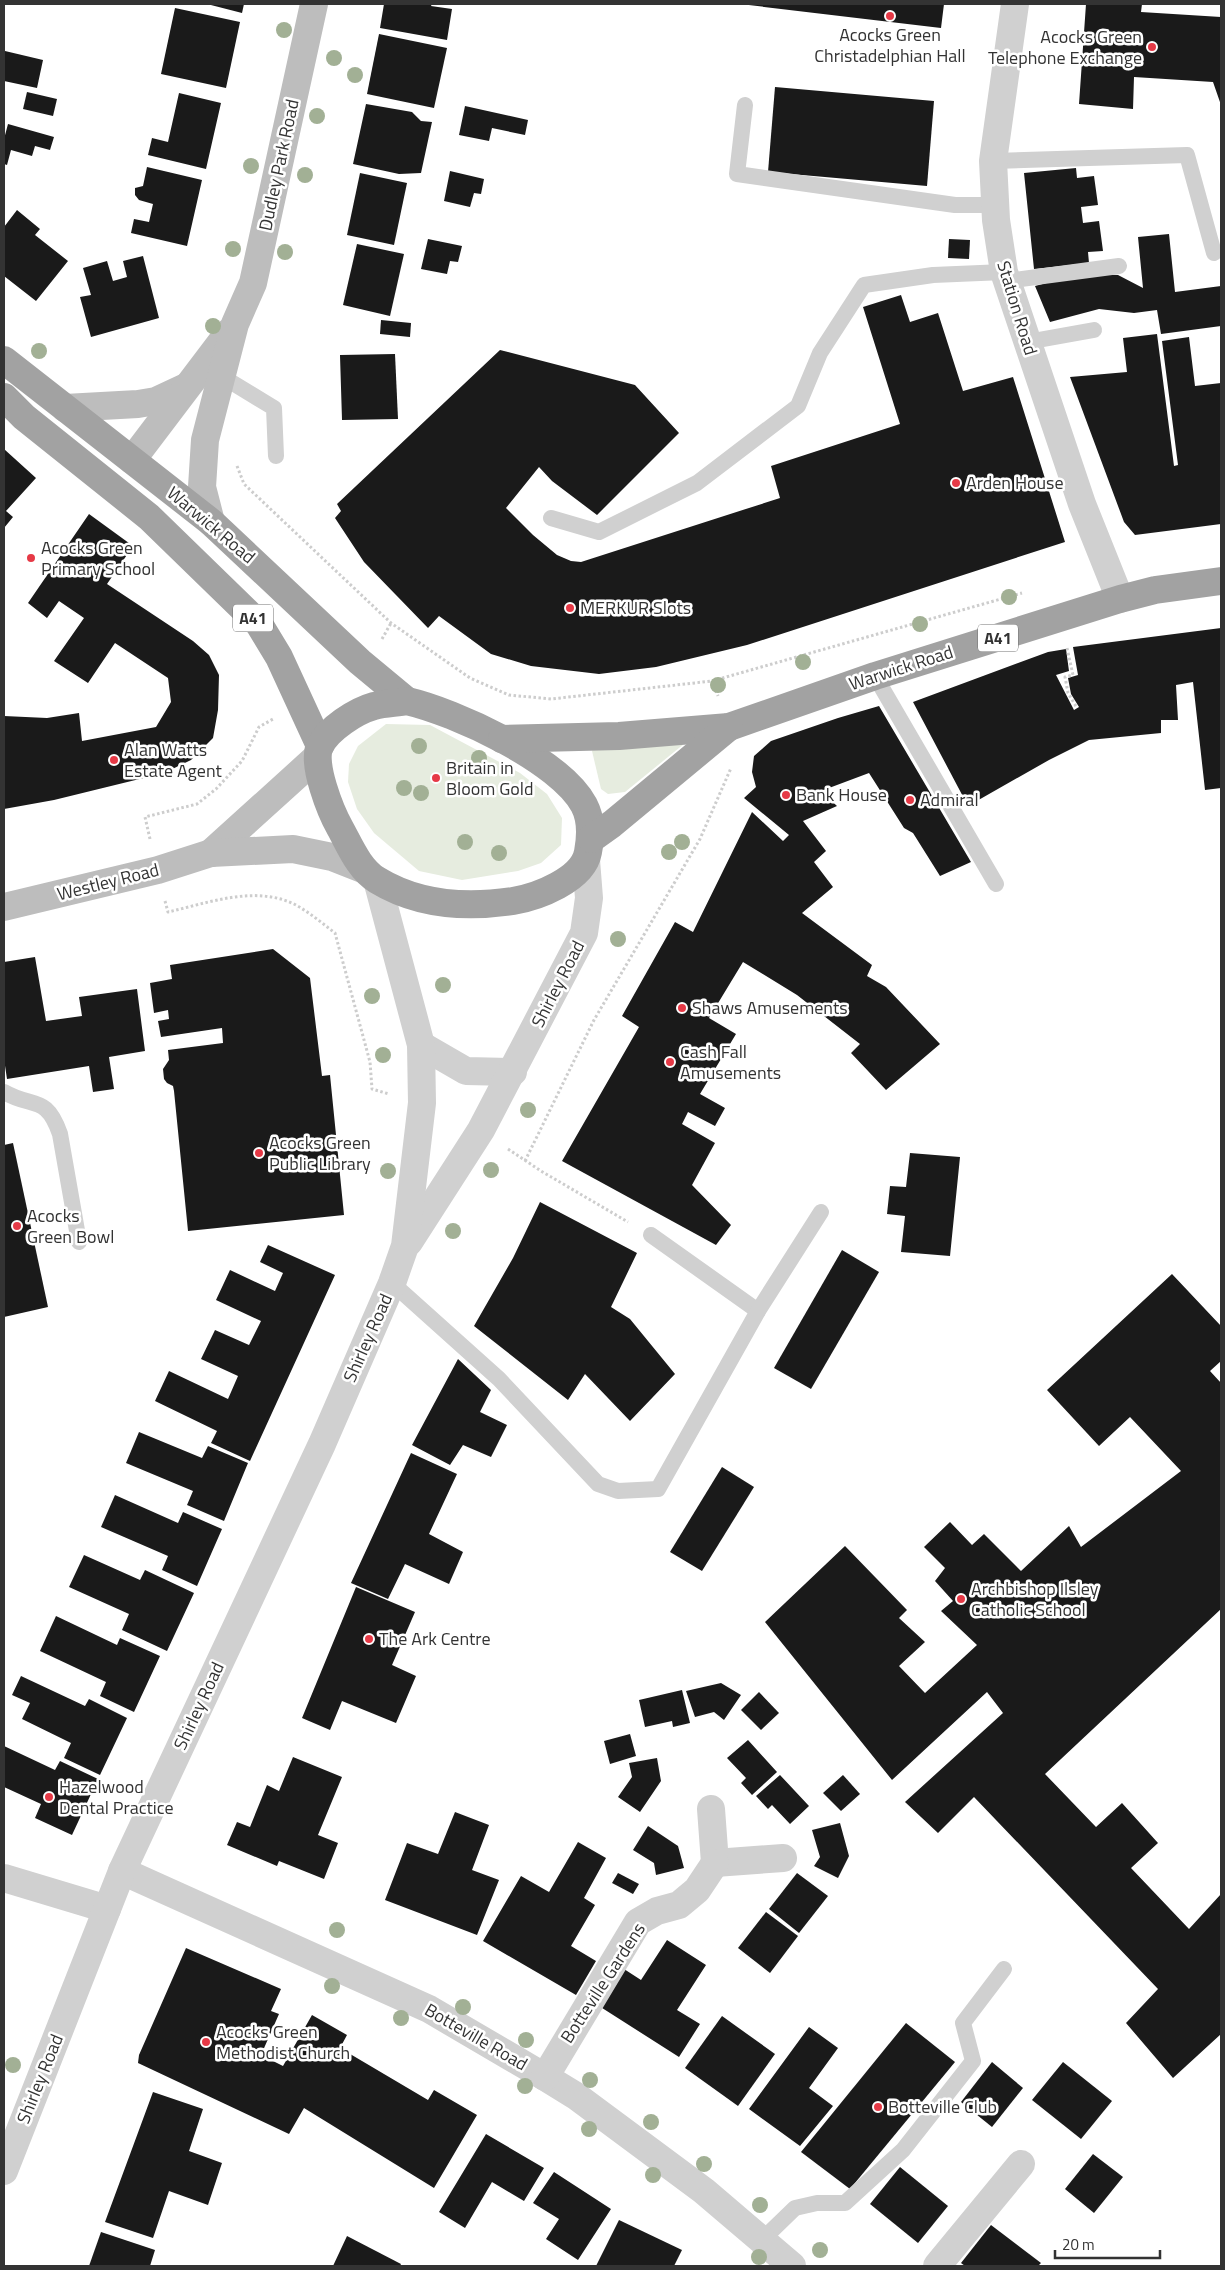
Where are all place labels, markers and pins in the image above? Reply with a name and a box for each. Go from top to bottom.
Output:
marker: Acocks Green Christadelphian Hall [884,10,896,22]
place label: Acocks Green Christadelphian Hall [814,21,966,69]
place label: Acocks Green Telephone Exchange [988,23,1142,71]
marker: Acocks Green Telephone Exchange [1146,41,1158,53]
place label: Arden House [966,469,1064,496]
marker: Arden House [950,477,962,489]
place label: Acocks Green Primary School [41,534,155,582]
marker: Acocks Green Primary School [25,552,37,564]
place label: MERKUR Slots [580,594,691,621]
marker: MERKUR Slots [564,602,576,614]
place label: Alan Watts Estate Agent [124,736,223,784]
marker: Alan Watts Estate Agent [108,754,120,766]
place label: Britain in Bloom Gold [446,754,534,802]
marker: Britain in Bloom Gold [430,772,442,784]
place label: Bank House [796,781,887,808]
place label: Admiral [920,786,979,813]
marker: Bank House [780,789,792,801]
marker: Admiral [904,794,916,806]
place label: Shaws Amusements [692,994,848,1021]
marker: Shaws Amusements [676,1002,688,1014]
place label: Cash Fall Amusements [680,1038,781,1086]
marker: Cash Fall Amusements [664,1056,676,1068]
place label: Acocks Green Public Library [269,1129,371,1177]
marker: Acocks Green Public Library [253,1147,265,1159]
place label: Acocks Green Bowl [27,1202,114,1250]
marker: Acocks Green Bowl [11,1220,23,1232]
place label: Archbishop Ilsley Catholic School [971,1575,1099,1623]
marker: Archbishop Ilsley Catholic School [955,1593,967,1605]
place label: The Ark Centre [379,1625,491,1652]
marker: The Ark Centre [363,1633,375,1645]
place label: Hazelwood Dental Practice [59,1773,174,1821]
marker: Hazelwood Dental Practice [43,1791,55,1803]
place label: Acocks Green Methodist Church [216,2018,350,2066]
marker: Acocks Green Methodist Church [200,2036,212,2048]
place label: Botteville Club [888,2093,997,2120]
marker: Botteville Club [872,2101,884,2113]

